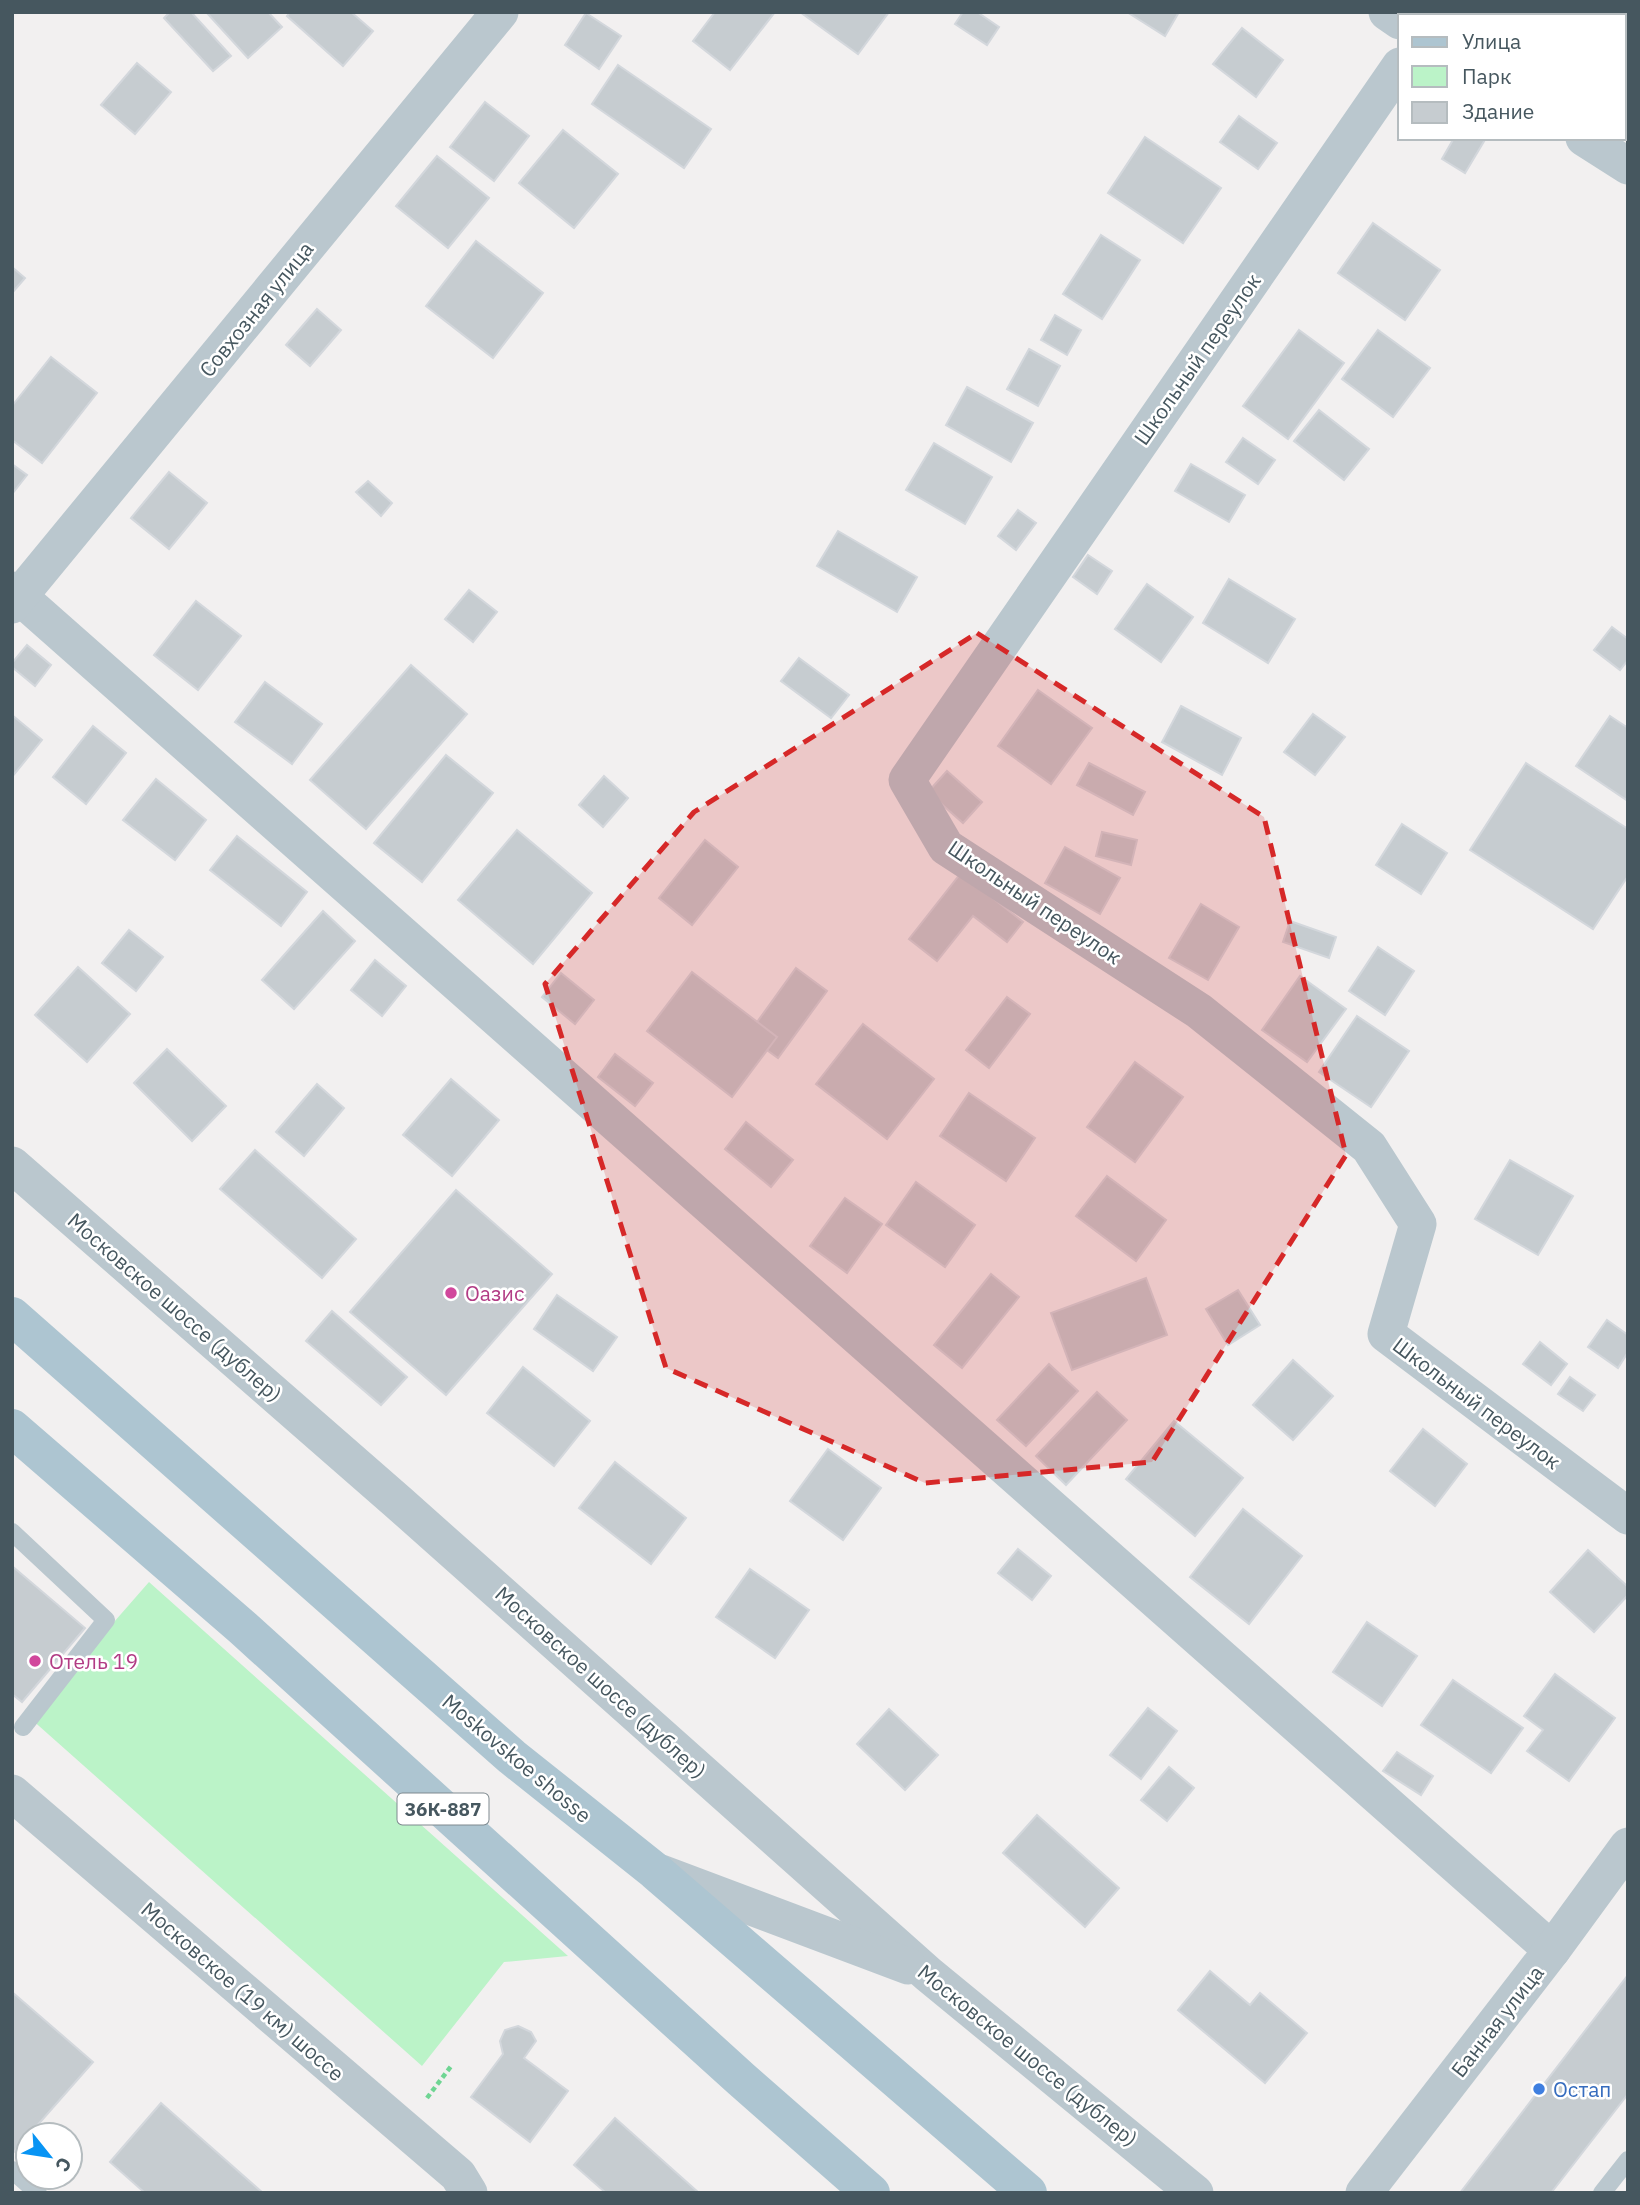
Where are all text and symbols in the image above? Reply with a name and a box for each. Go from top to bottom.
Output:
legend [1398,14,1626,140]
text: Улица [1462,27,1521,55]
text: Парк [1462,62,1512,90]
text: Здание [1462,97,1534,125]
street label: Совхозная улица [193,235,319,383]
street label: Школьный переулок [1127,268,1267,450]
street label: Школьный переулок [943,834,1127,970]
street label: Московское шоссе (дублер) [62,1206,288,1408]
place label: Оазис [465,1279,525,1307]
marker: Оазис [443,1285,459,1301]
street label: Школьный переулок [1387,1331,1567,1475]
street label: Московское шоссе (дублер) [489,1580,713,1784]
place label: Отель 19 [49,1647,138,1675]
marker: Отель 19 [27,1653,43,1669]
street label: Moskovskoe shosse [437,1687,597,1829]
road number: 36К-887 [398,1794,488,1825]
street label: Московское (19 км) шоссе [136,1895,350,2087]
street label: Московское шоссе (дублер) [912,1958,1144,2152]
street label: Банная улица [1444,1959,1550,2083]
place label: Остап [1553,2075,1611,2103]
marker: Остап [1531,2081,1547,2097]
north arrow [14,2121,84,2191]
text: С [50,2153,77,2176]

